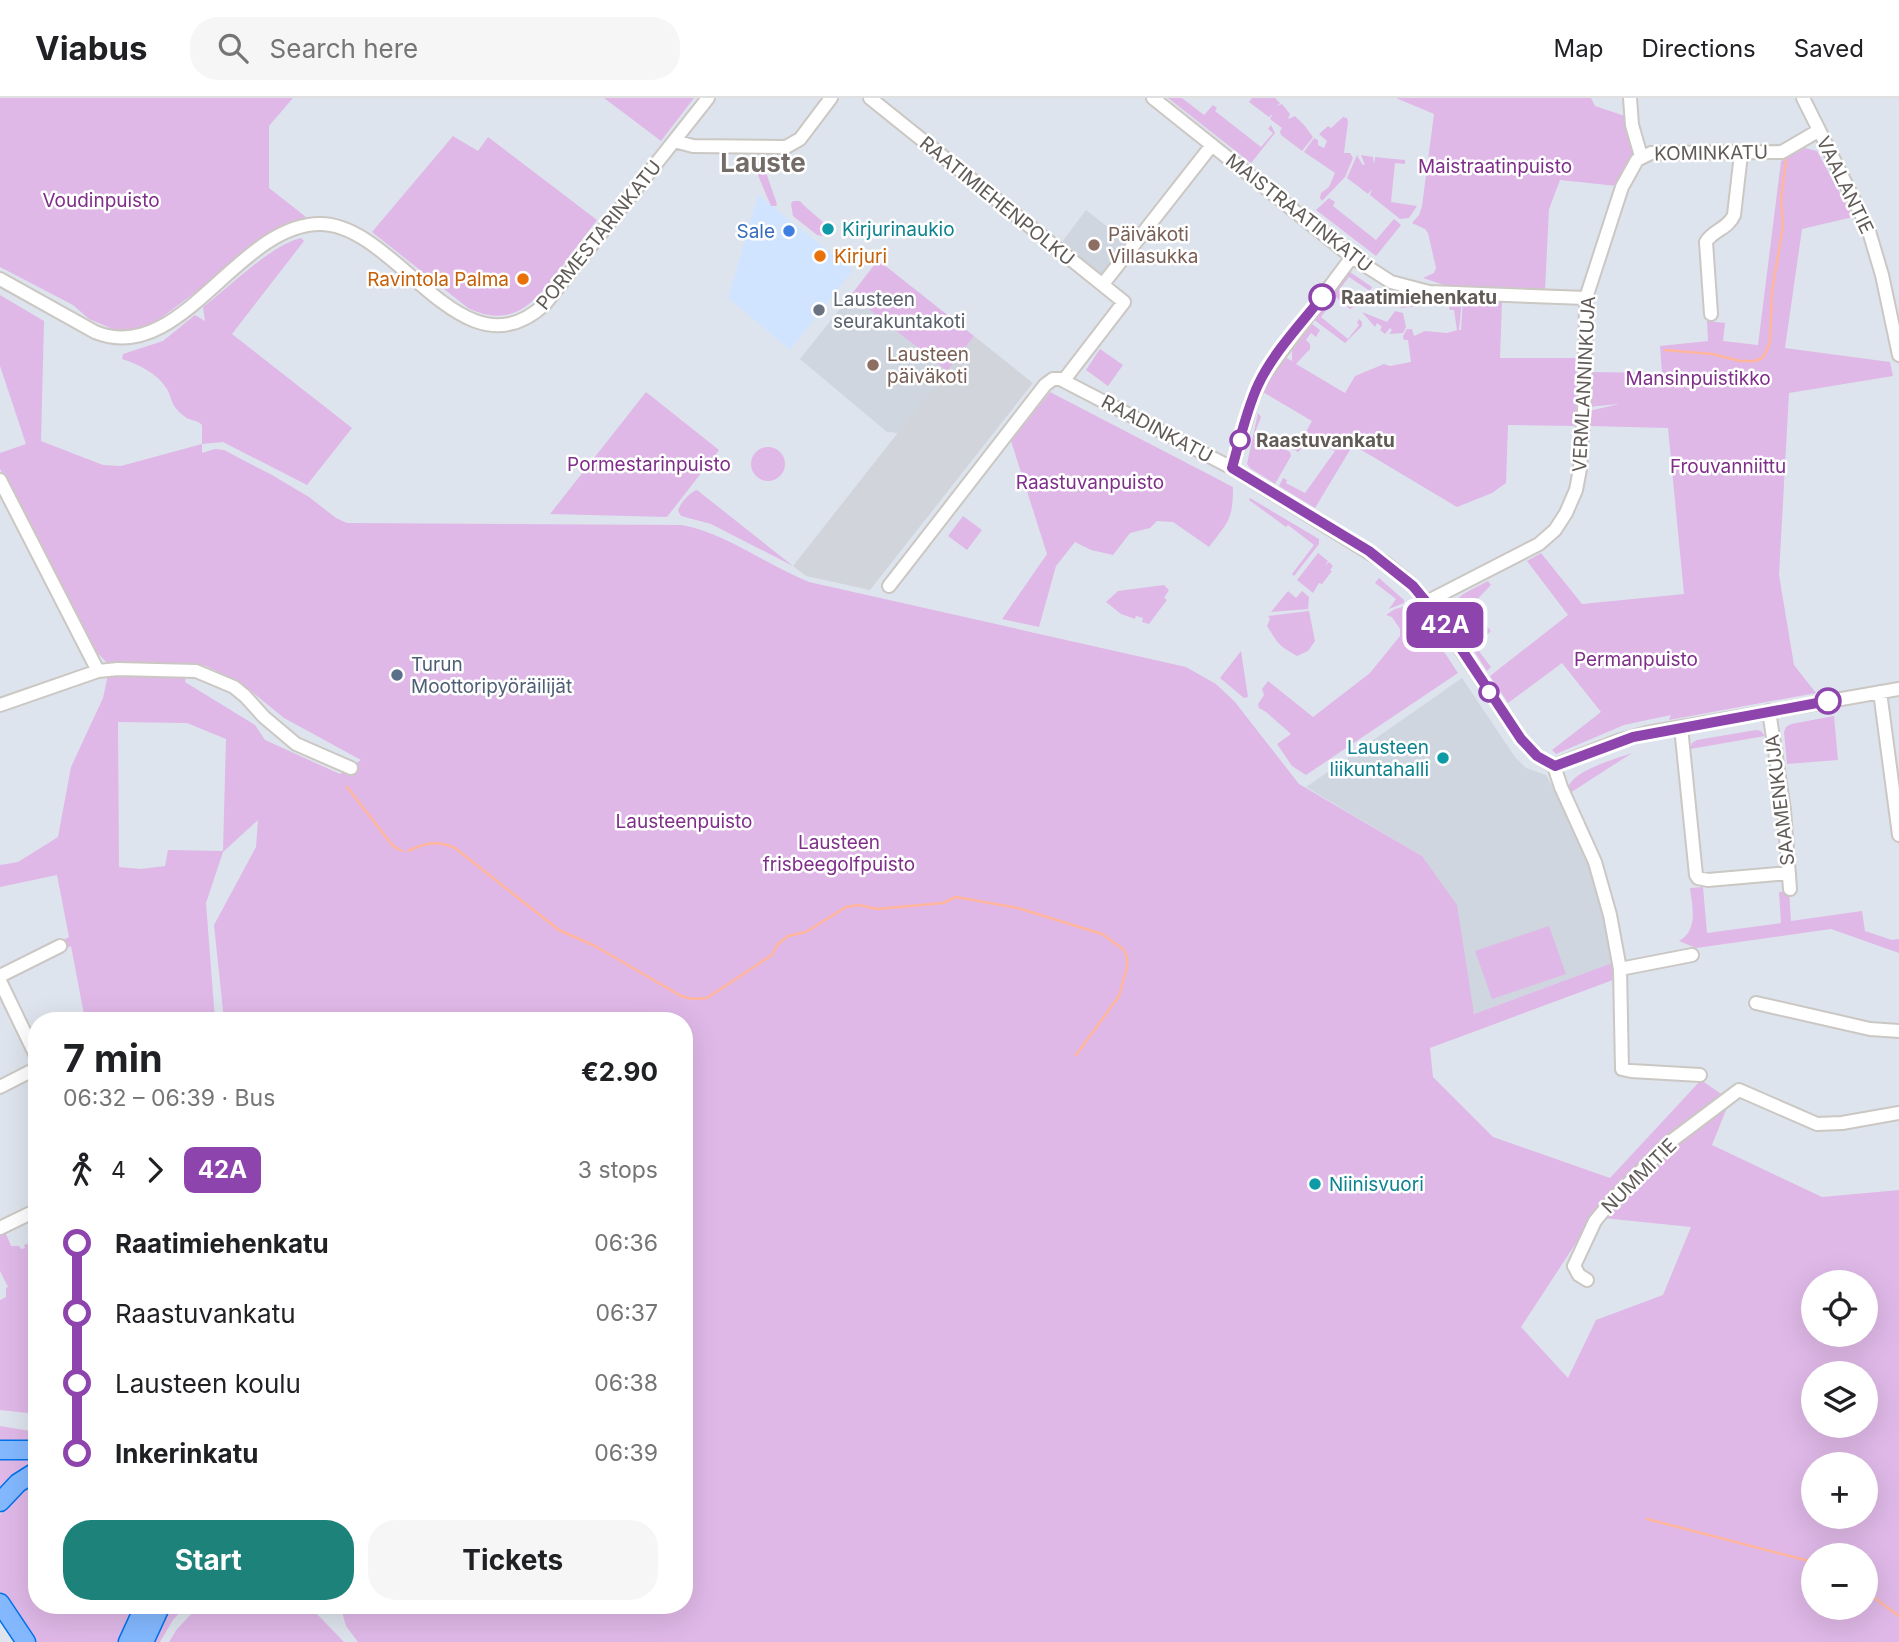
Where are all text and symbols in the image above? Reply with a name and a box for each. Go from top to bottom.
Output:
search box [190,17,680,80]
text: Viabus [35,28,148,68]
icon: search [214,29,252,67]
text: Search here [270,33,418,64]
text: Map [1554,34,1603,63]
text: Directions [1641,34,1756,63]
text: Saved [1794,34,1864,63]
street label: RAATIMIEHENPOLKU [915,132,1079,270]
street label: VAALANTIE [1812,133,1878,237]
street label: KOMINKATU [1654,141,1768,165]
district label: Lauste [720,147,806,178]
street label: MAISTRAATINKATU [1221,149,1377,277]
park label: Maistraatinpuisto [1418,155,1572,178]
street label: PORMESTARINKATU [532,156,666,314]
park label: Voudinpuisto [42,189,160,212]
place label: Kirjurinaukio [842,218,955,241]
place label: Sale [736,220,775,243]
marker: Kirjurinaukio [820,221,836,237]
marker: Sale [781,223,797,239]
place label: Päiväkoti Villasukka [1108,223,1198,268]
marker: Päiväkoti Villasukka [1086,237,1102,253]
place label: Kirjuri [834,245,887,268]
marker: Kirjuri [812,248,828,264]
place label: Ravintola Palma [367,268,509,291]
marker: Ravintola Palma [515,271,531,287]
marker: Raatimiehenkatu [1309,284,1335,310]
place label: Raatimiehenkatu [1341,286,1497,309]
place label: Lausteen seurakuntakoti [833,288,965,333]
street label: VERMLANNINKUJA [1568,295,1600,473]
marker: Lausteen seurakuntakoti [811,302,827,318]
place label: Lausteen päiväkoti [887,343,969,388]
marker: Lausteen päiväkoti [865,357,881,373]
park label: Mansinpuistikko [1625,367,1771,390]
street label: RAADINKATU [1098,390,1216,468]
place label: Raastuvankatu [1256,429,1395,452]
marker: Raastuvankatu [1230,430,1250,450]
park label: Pormestarinpuisto [567,453,731,476]
park label: Frouvanniittu [1670,455,1786,478]
park label: Raastuvanpuisto [1016,471,1164,494]
line badge: 42A [1405,602,1485,648]
text: 42A [1420,610,1470,639]
park label: Permanpuisto [1574,648,1698,671]
place label: Turun Moottoripyöräilijät [411,653,572,698]
marker: Turun Moottoripyöräilijät [389,667,405,683]
unlabelled marker [1479,682,1499,702]
unlabelled marker [1815,688,1841,714]
street label: SAAMENKUJA [1761,733,1799,867]
place label: Lausteen liikuntahalli [1330,736,1429,781]
marker: Lausteen liikuntahalli [1435,750,1451,766]
park label: Lausteenpuisto [615,810,753,833]
park label: Lausteen frisbeegolfpuisto [763,831,915,876]
text: 7 min [63,1035,163,1081]
text: €2.90 [581,1056,658,1087]
text: 06:32 – 06:39 · Bus [63,1084,275,1112]
street label: NUMMITIE [1597,1134,1681,1218]
icon: walk [63,1151,101,1189]
icon: forward [136,1151,174,1189]
text: 42A [198,1155,247,1184]
text: 4 [111,1156,126,1184]
text: 3 stops [578,1156,658,1184]
place label: Niinisvuori [1329,1173,1424,1196]
marker: Niinisvuori [1307,1176,1323,1192]
text: Raatimiehenkatu [115,1228,329,1259]
text: 06:36 [594,1229,658,1257]
map controls [1801,1270,1878,1620]
button: locate [1801,1270,1878,1347]
text: Raastuvankatu [115,1298,296,1329]
text: 06:37 [595,1299,658,1327]
button: layers [1801,1361,1878,1438]
text: Lausteen koulu [115,1368,301,1399]
text: 06:38 [594,1369,658,1397]
text: Inkerinkatu [115,1438,258,1469]
text: 06:39 [594,1439,658,1467]
button: + [1801,1452,1878,1529]
button: Start [63,1520,354,1600]
button: Tickets [368,1520,658,1600]
button: − [1801,1543,1878,1620]

